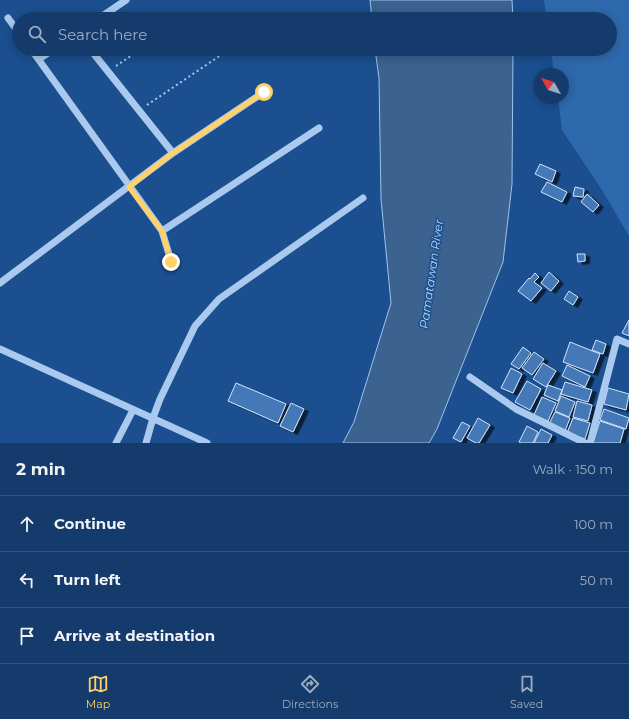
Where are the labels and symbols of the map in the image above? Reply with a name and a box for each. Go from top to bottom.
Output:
north arrow [533,68,569,104]
route start [255,83,273,101]
water label: Pamatawan River [416,218,446,330]
route end [162,253,180,271]

